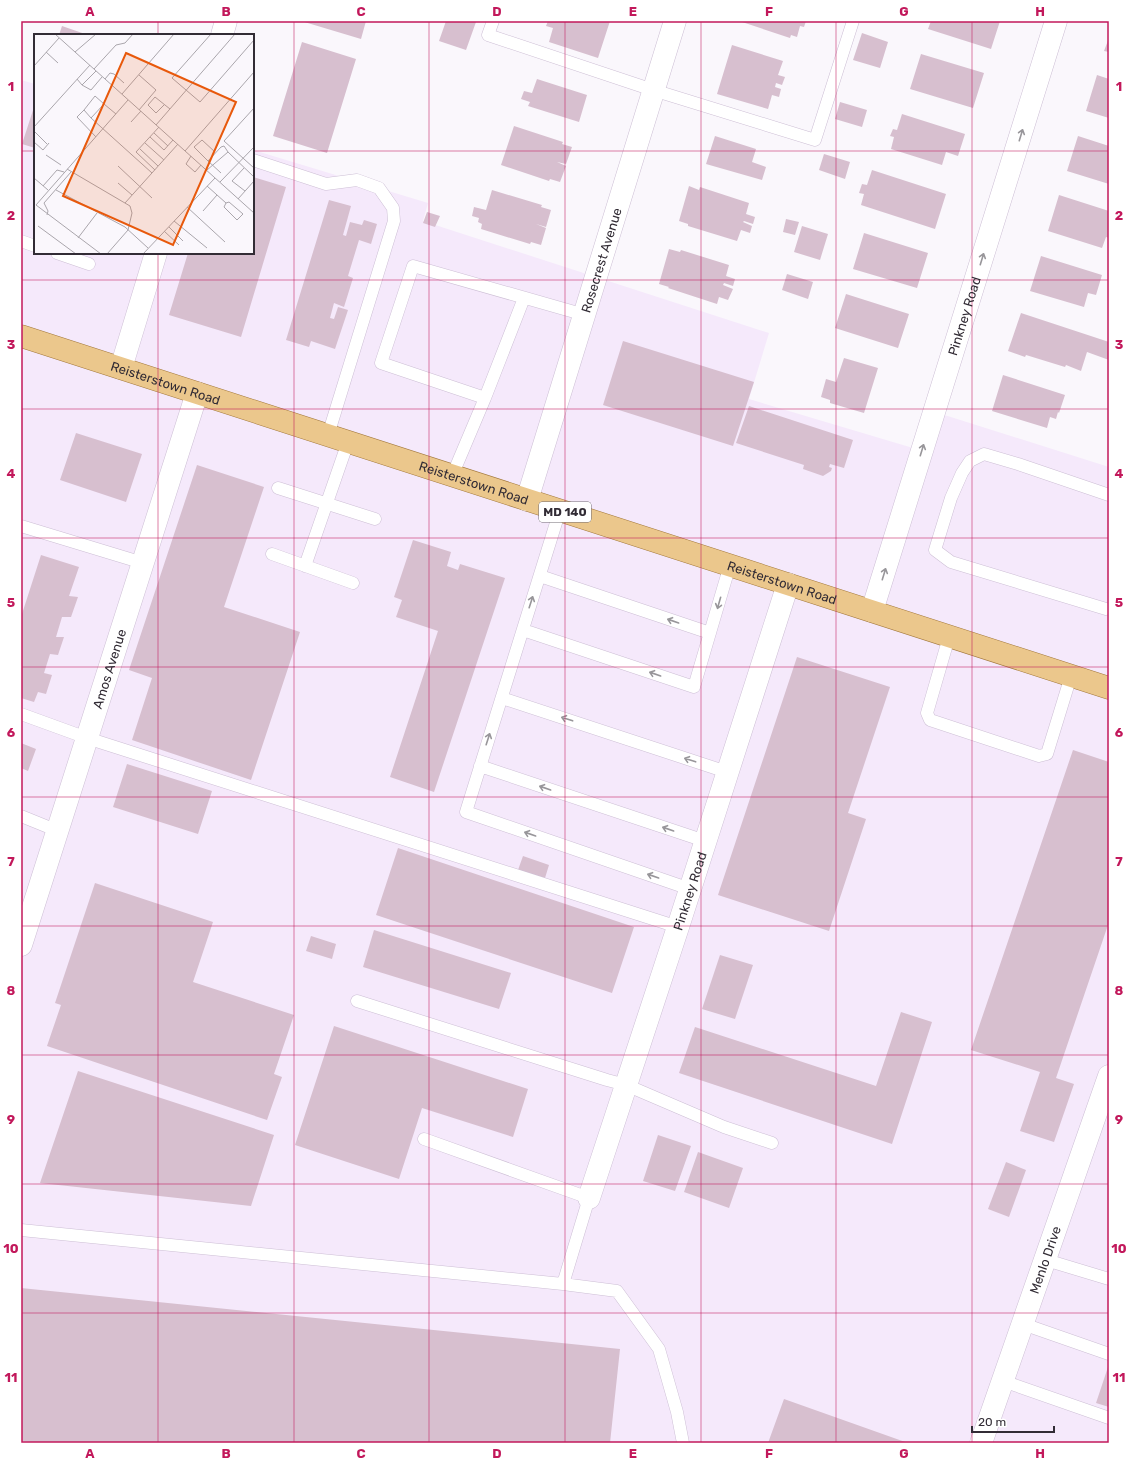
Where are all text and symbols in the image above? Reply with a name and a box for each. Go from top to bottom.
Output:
text: A [85,4,95,19]
text: B [221,4,231,19]
text: C [356,4,366,19]
text: D [492,4,502,19]
text: E [629,4,637,19]
text: F [765,4,773,19]
text: G [899,4,909,19]
text: H [1035,4,1045,19]
inset map [34,34,254,254]
text: 1 [8,79,14,94]
text: 1 [1116,79,1122,94]
one-way arrow [1017,129,1025,141]
street label: Rosecrest Avenue [578,206,624,315]
text: 2 [7,208,15,223]
text: 2 [1115,208,1123,223]
one-way arrow [979,253,986,266]
street label: Pinkney Road [945,275,983,357]
text: 3 [7,337,16,352]
text: 3 [1115,337,1124,352]
street label: Reisterstown Road [109,358,222,408]
one-way arrow [919,444,926,457]
street label: Reisterstown Road [417,458,531,507]
text: 4 [7,466,16,481]
text: 4 [1115,466,1124,481]
road number: MD 140 [539,502,591,522]
street label: Reisterstown Road [726,558,839,607]
one-way arrow [881,568,888,581]
text: 5 [7,595,15,610]
text: 5 [1115,595,1123,610]
one-way arrow [528,596,535,609]
one-way arrow [715,596,722,609]
one-way arrow [667,617,680,624]
street label: Amos Avenue [89,627,129,710]
one-way arrow [648,670,661,677]
one-way arrow [560,715,573,722]
text: 6 [7,725,16,740]
text: 6 [1115,725,1124,740]
one-way arrow [485,733,492,746]
one-way arrow [684,756,697,763]
one-way arrow [539,784,552,791]
one-way arrow [662,825,675,832]
one-way arrow [524,830,537,837]
street label: Pinkney Road [670,850,709,932]
text: 7 [7,854,15,869]
text: 7 [1115,854,1123,869]
one-way arrow [647,872,660,879]
text: 8 [7,983,16,998]
text: 8 [1115,983,1124,998]
text: 9 [7,1112,15,1127]
text: 9 [1115,1112,1123,1127]
street label: Menlo Drive [1026,1224,1064,1296]
text: 10 [3,1241,19,1256]
text: 10 [1111,1241,1127,1256]
text: 11 [5,1370,17,1385]
text: 11 [1113,1370,1125,1385]
scale bar [972,1408,1054,1434]
text: 20 m [978,1415,1006,1429]
text: A [85,1446,95,1461]
text: B [221,1446,231,1461]
text: C [356,1446,366,1461]
text: D [492,1446,502,1461]
text: E [629,1446,637,1461]
text: F [765,1446,773,1461]
text: G [899,1446,909,1461]
text: H [1035,1446,1045,1461]

